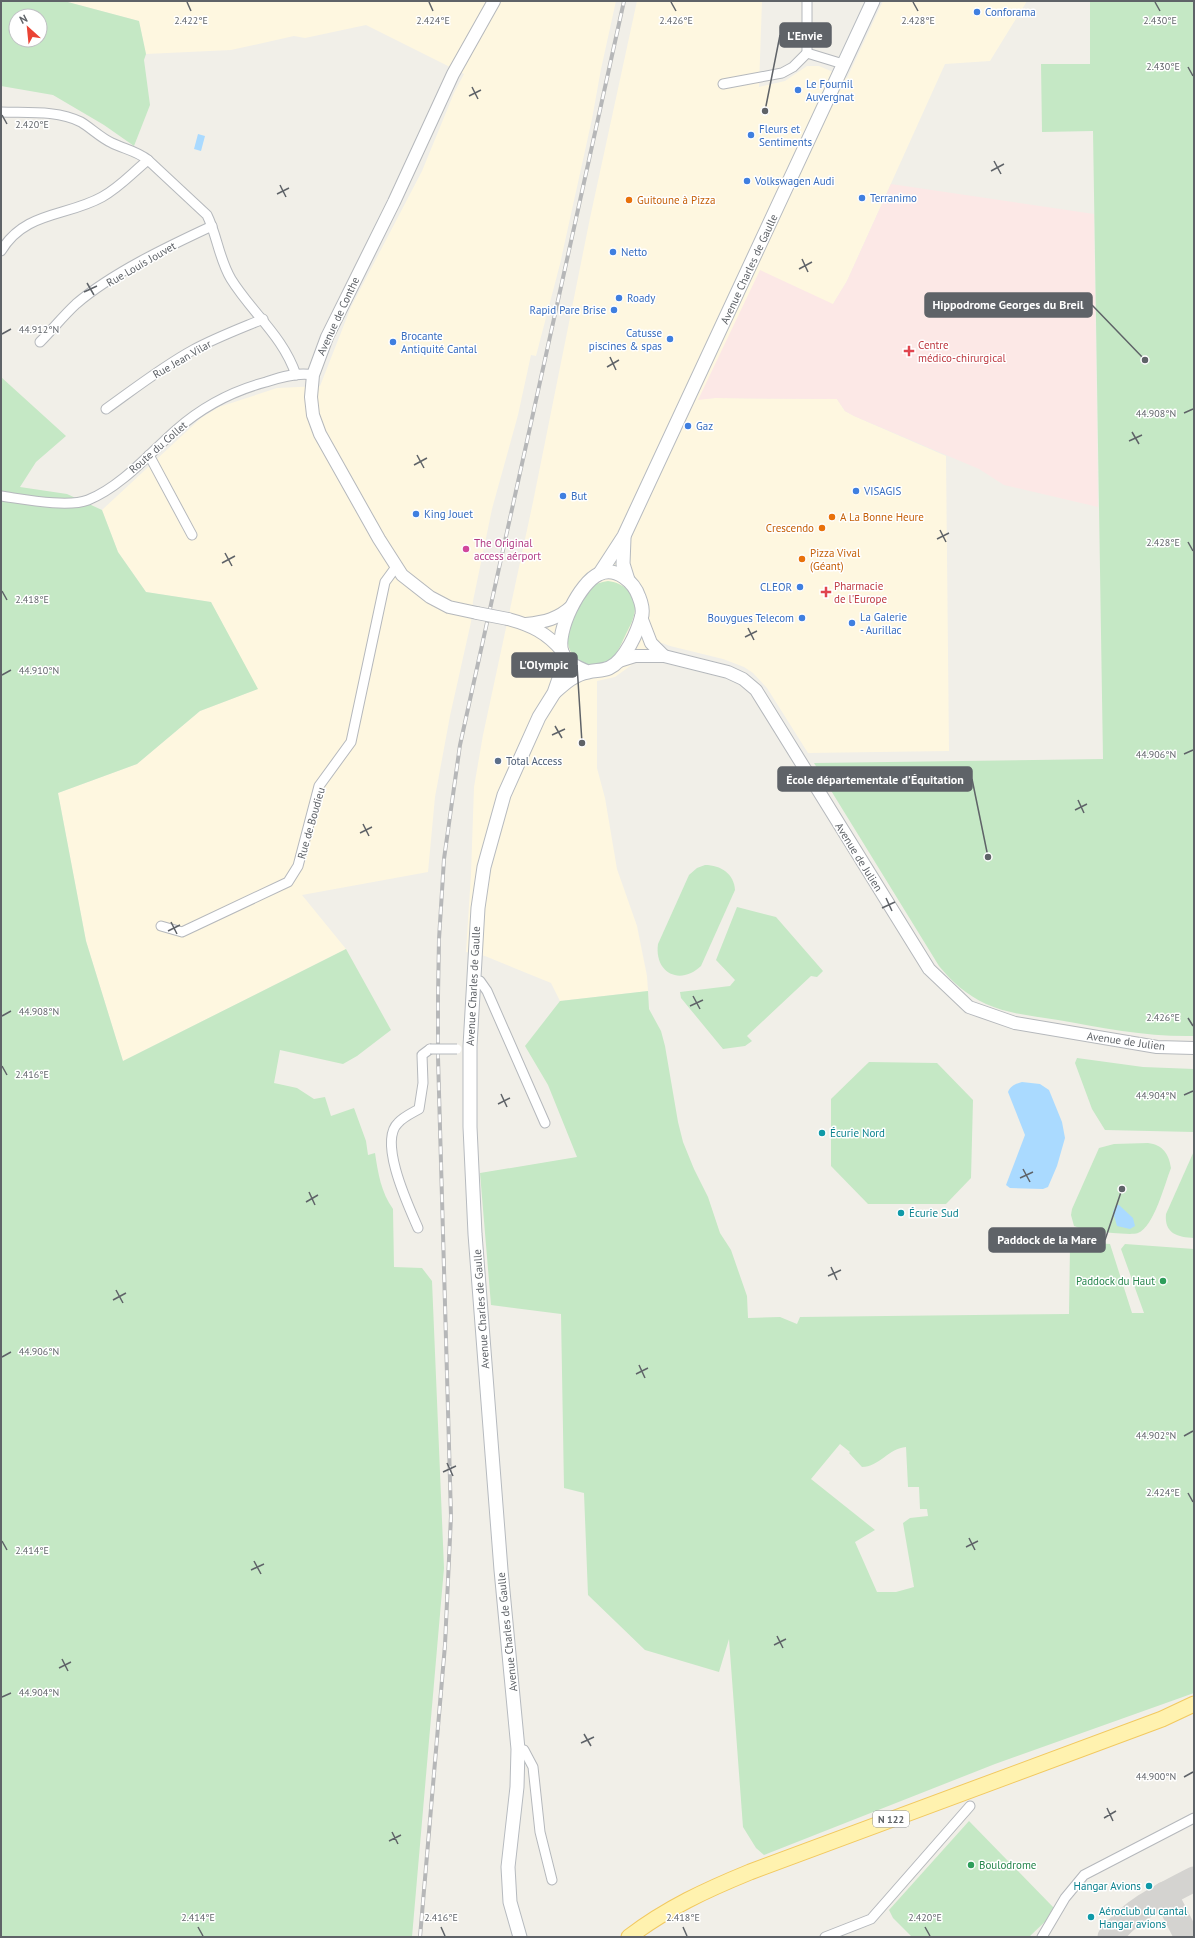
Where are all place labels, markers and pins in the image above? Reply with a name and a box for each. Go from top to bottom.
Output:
place label: Conforama [985,5,1036,19]
marker: Conforama [972,7,982,17]
callout: L'Envie [780,23,831,47]
place label: Le Fournil Auvergnat [806,77,854,104]
marker: Le Fournil Auvergnat [793,85,803,95]
place label: Fleurs et Sentiments [759,122,812,149]
marker: Fleurs et Sentiments [746,130,756,140]
place label: Volkswagen Audi [754,174,835,188]
marker: Volkswagen Audi [742,176,752,186]
place label: Terranimo [870,191,917,205]
place label: Guitoune à Pizza [637,193,715,207]
marker: Terranimo [857,193,867,203]
marker: Guitoune à Pizza [624,195,634,205]
place label: Netto [621,245,647,259]
marker: Netto [608,247,618,257]
place label: Roady [627,291,656,305]
marker: Roady [614,293,624,303]
callout: Hippodrome Georges du Breil [925,293,1092,317]
place label: Rapid Pare Brise [530,303,606,317]
marker: Rapid Pare Brise [609,305,619,315]
place label: Catusse piscines & spas [589,326,662,353]
place label: Brocante Antiquité Cantal [401,329,478,356]
marker: Catusse piscines & spas [665,334,675,344]
marker: Brocante Antiquité Cantal [388,337,398,347]
place label: Centre médico-chirurgical [918,338,1007,365]
marker: Centre médico-chirurgical [903,345,915,357]
place label: Gaz [696,419,713,433]
marker: Gaz [683,421,693,431]
place label: VISAGIS [863,484,901,498]
marker: VISAGIS [851,486,861,496]
place label: But [571,489,587,503]
marker: But [558,491,568,501]
place label: King Jouet [424,507,473,521]
marker: King Jouet [411,509,421,519]
place label: A La Bonne Heure [840,510,924,524]
marker: A La Bonne Heure [827,512,837,522]
place label: Crescendo [766,521,814,535]
marker: Crescendo [817,523,827,533]
place label: The Original access aérport [474,536,541,563]
marker: The Original access aérport [461,544,471,554]
place label: Pizza Vival (Géant) [810,546,861,573]
marker: Pizza Vival (Géant) [797,554,807,564]
place label: Pharmacie de l'Europe [834,579,887,606]
place label: CLEOR [760,580,792,594]
marker: CLEOR [795,582,805,592]
marker: Pharmacie de l'Europe [821,587,831,597]
place label: La Galerie - Aurillac [860,610,908,637]
place label: Bouygues Telecom [708,611,794,625]
marker: Bouygues Telecom [797,613,807,623]
marker: La Galerie - Aurillac [847,618,857,628]
callout: L'Olympic [512,653,577,677]
place label: Total Access [506,754,563,768]
marker: Total Access [493,756,503,766]
callout: École départementale d'Équitation [778,767,972,791]
place label: Écurie Nord [830,1126,885,1140]
marker: Écurie Nord [817,1128,827,1138]
place label: Écurie Sud [909,1206,959,1220]
marker: Écurie Sud [896,1208,906,1218]
callout: Paddock de la Mare [989,1228,1105,1252]
place label: Paddock du Haut [1076,1274,1155,1288]
marker: Paddock du Haut [1158,1276,1168,1286]
place label: Boulodrome [979,1858,1037,1872]
marker: Boulodrome [966,1860,976,1870]
place label: Hangar Avions [1074,1879,1141,1893]
marker: Hangar Avions [1144,1881,1154,1891]
place label: Aéroclub du cantal Hangar avions [1099,1904,1188,1931]
marker: Aéroclub du cantal Hangar avions [1086,1912,1096,1922]

